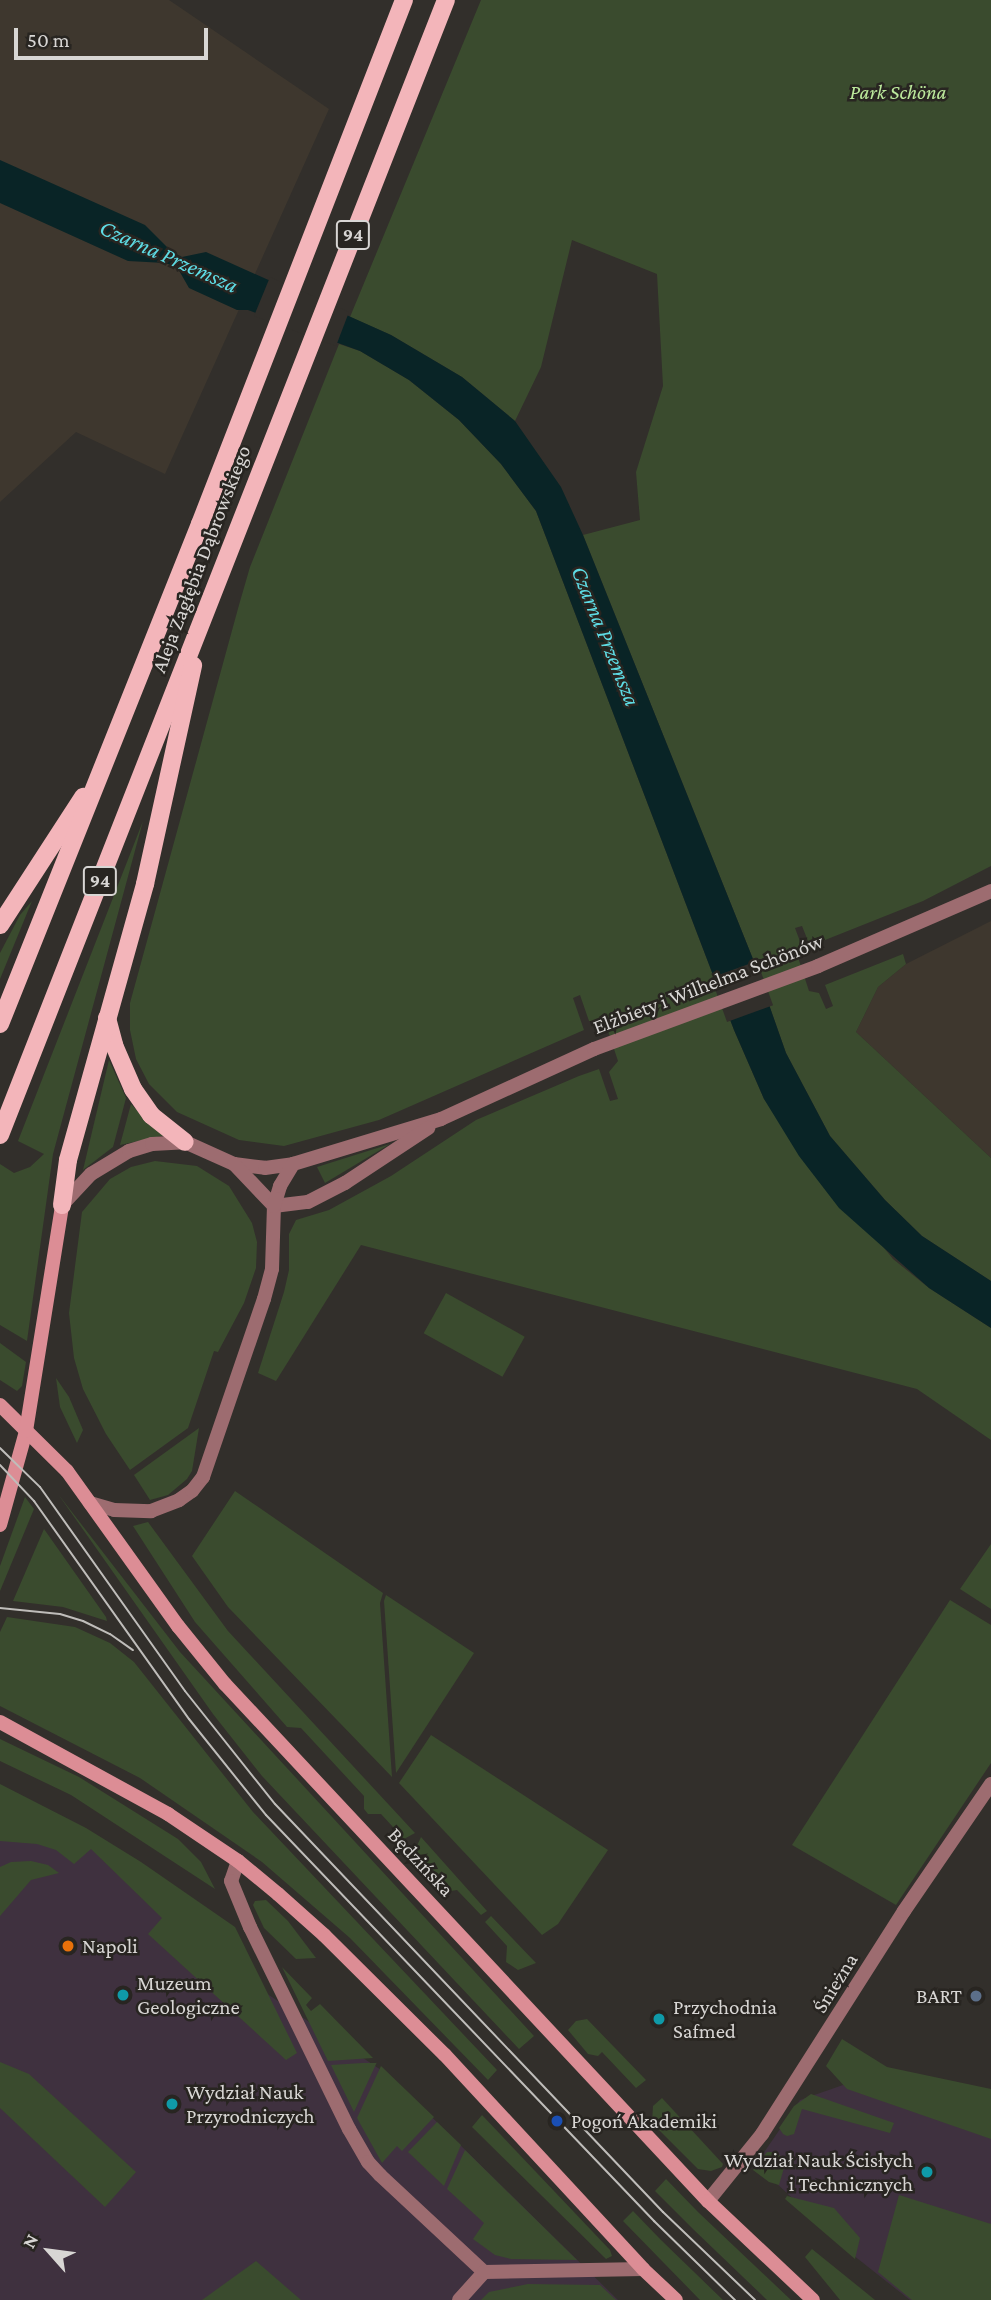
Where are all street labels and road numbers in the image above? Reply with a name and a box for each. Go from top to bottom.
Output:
road number: 94 [336,219,370,250]
street label: Aleja Zagłębia Dąbrowskiego [146,442,256,676]
road number: 94 [82,866,118,897]
street label: Elżbiety i Wilhelma Schönów [589,928,827,1040]
street label: Będzińska [383,1822,459,1902]
street label: Śnieżna [807,1948,863,2018]

